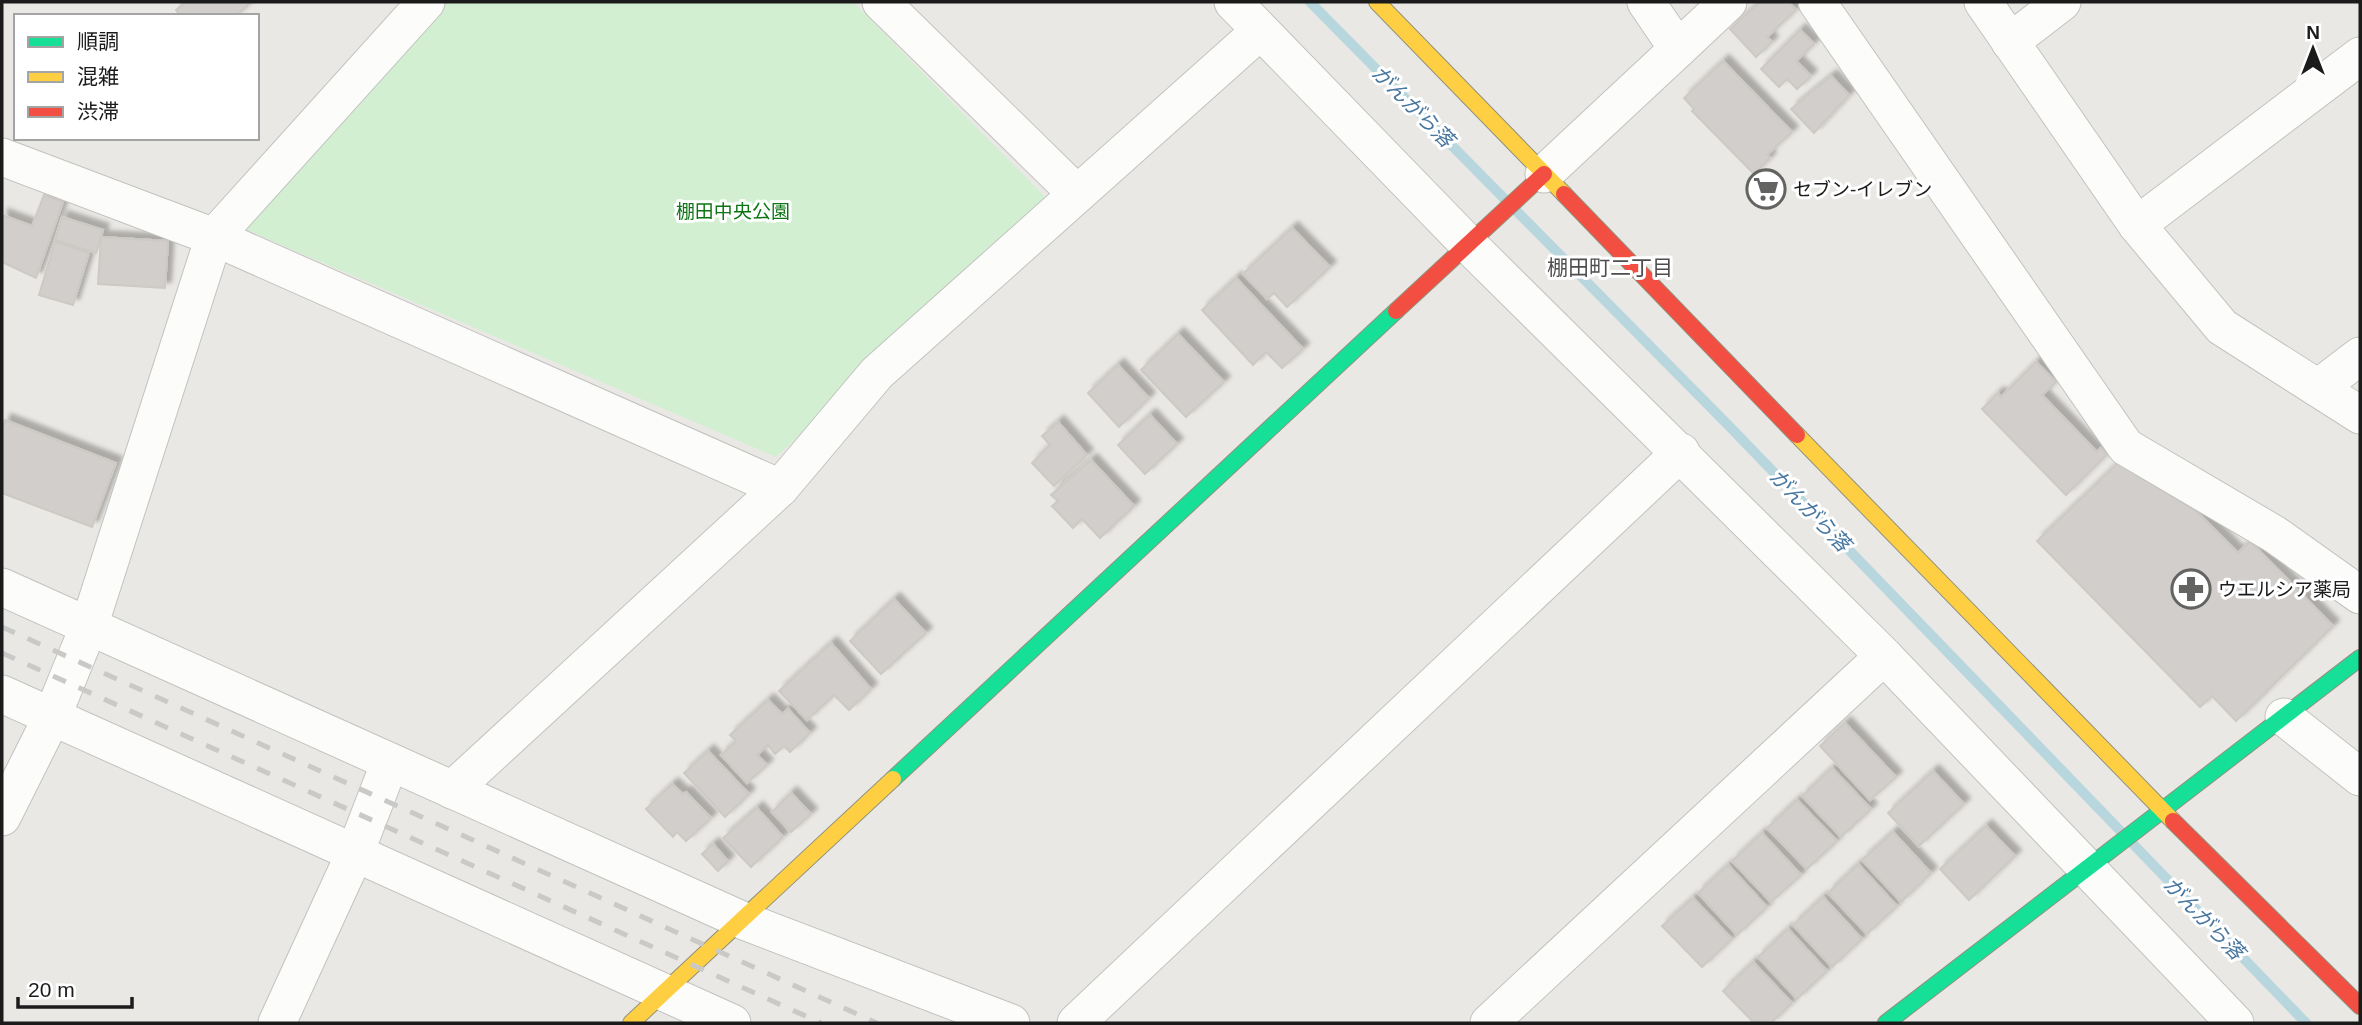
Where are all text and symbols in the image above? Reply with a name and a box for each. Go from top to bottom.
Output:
legend [14,14,259,140]
north arrow [2278,14,2348,84]
text: N [2306,22,2320,43]
text: 順調 [77,30,119,53]
water label: がんがら落 [1368,61,1460,153]
text: 混雑 [77,65,119,88]
text: 渋滞 [77,100,119,123]
supermarket icon: セブン-イレブン [1745,168,1787,210]
place label: セブン-イレブン [1793,179,1932,200]
park label: 棚田中央公園 [676,201,790,222]
district label: 棚田町二丁目 [1547,256,1673,279]
water label: がんがら落 [1765,464,1857,558]
pharmacy icon: ウエルシア薬局 [2170,568,2212,610]
place label: ウエルシア薬局 [2218,579,2351,600]
water label: がんがら落 [2159,872,2251,966]
scale bar [18,965,131,1009]
text: 20 m [28,978,75,1001]

